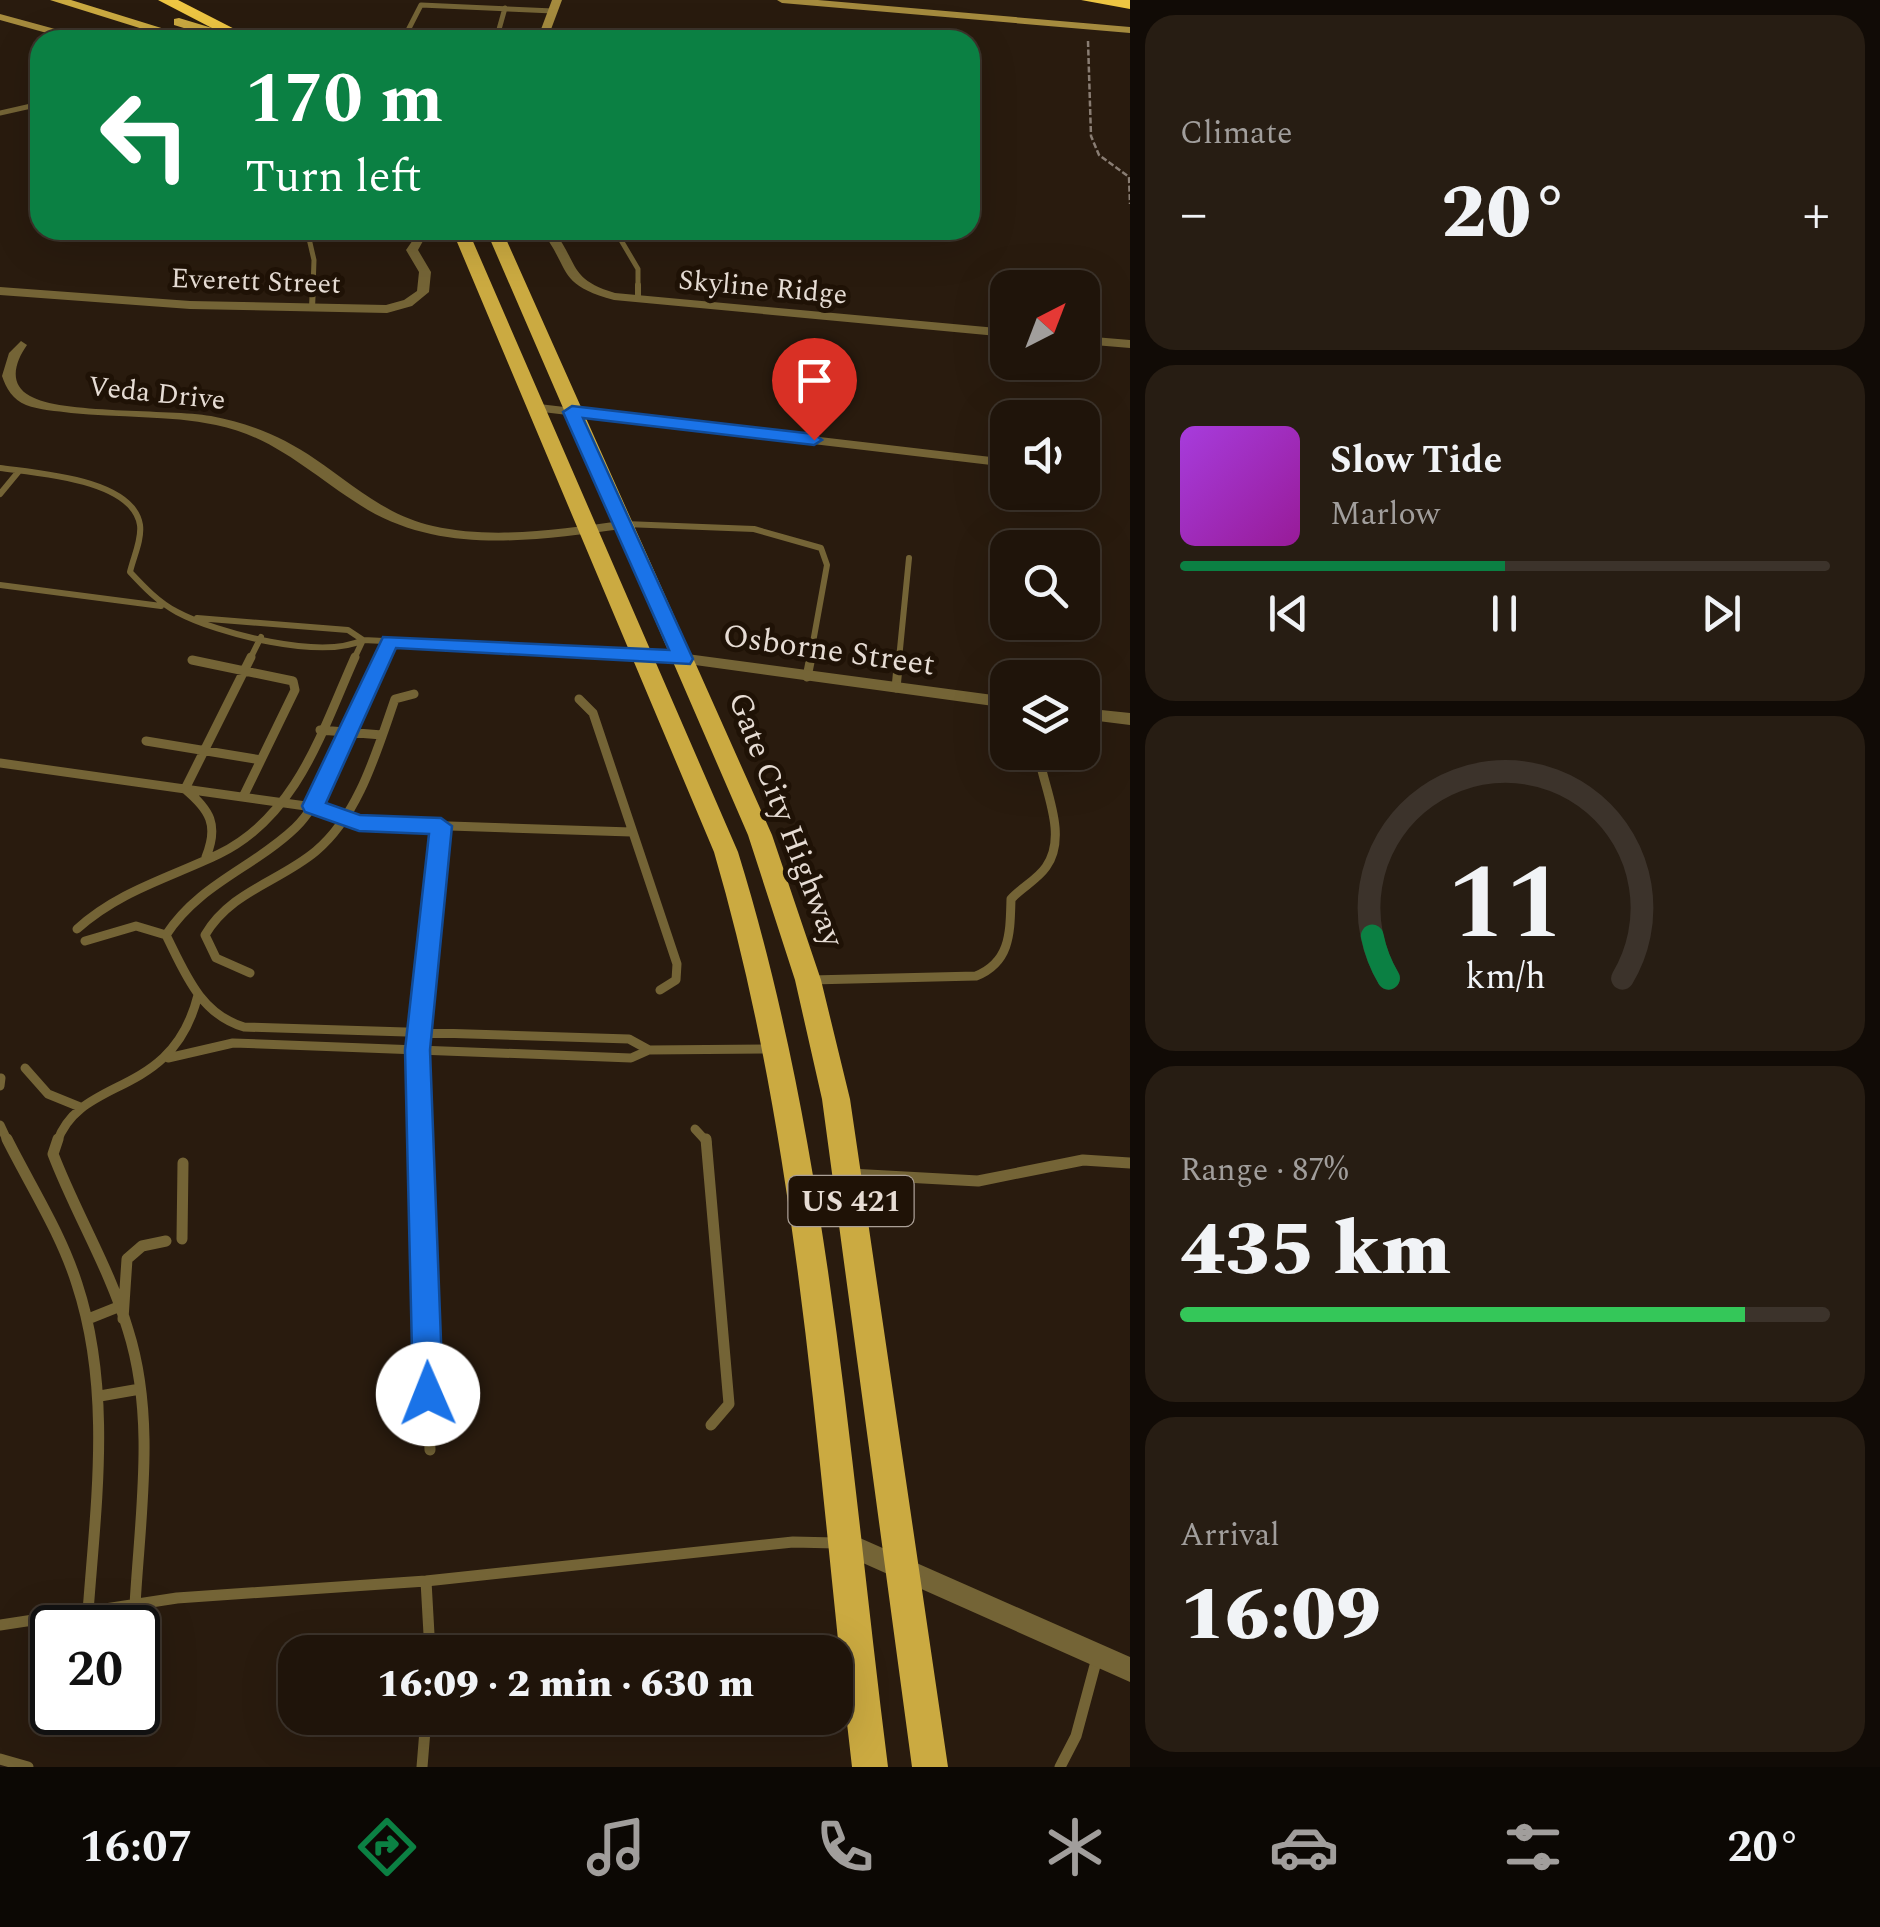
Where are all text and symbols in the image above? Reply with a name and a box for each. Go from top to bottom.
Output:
text: 170 m [245,47,443,153]
icon: left [80,70,210,200]
text: Climate [1180,109,1292,158]
text: Turn left [245,143,422,212]
text: 20° [1441,157,1569,271]
text: − [1180,173,1208,256]
text: + [1802,173,1830,256]
street label: Everett Street [170,257,342,306]
street label: Skyline Ridge [677,259,849,316]
north arrow [990,270,1100,380]
map controls [990,270,1100,770]
pin [772,338,857,441]
icon: arrive [787,353,842,408]
street label: Veda Drive [86,365,228,422]
button: sound [990,400,1100,510]
text: Slow Tide [1330,432,1502,490]
text: Marlow [1330,490,1440,539]
button: search [990,530,1100,640]
icon: previous [1261,586,1316,641]
icon: pause [1477,586,1532,641]
icon: next [1694,586,1749,641]
street label: Osborne Street [720,611,938,690]
button: layers [990,660,1100,770]
street label: Gate City Highway [714,685,857,956]
text: 11 [1447,826,1563,984]
text: km/h [1465,950,1545,1005]
text: Range · 87% [1180,1146,1348,1195]
road number: US 421 [788,1176,914,1226]
text: 435 km [1180,1194,1451,1308]
position arrow [376,1342,480,1446]
text: Arrival [1180,1511,1280,1560]
text: 16:09 [1180,1559,1381,1673]
speed limit sign: 20 [30,1605,160,1735]
text: 16:09 · 2 min · 630 m [377,1656,754,1714]
icon: directions [352,1812,422,1882]
icon: music [581,1812,651,1882]
icon: phone [810,1812,880,1882]
icon: climate [1040,1812,1110,1882]
icon: car [1269,1812,1339,1882]
icon: filters [1498,1812,1568,1882]
text: 16:07 [80,1813,193,1882]
text: 20° [1727,1813,1800,1882]

